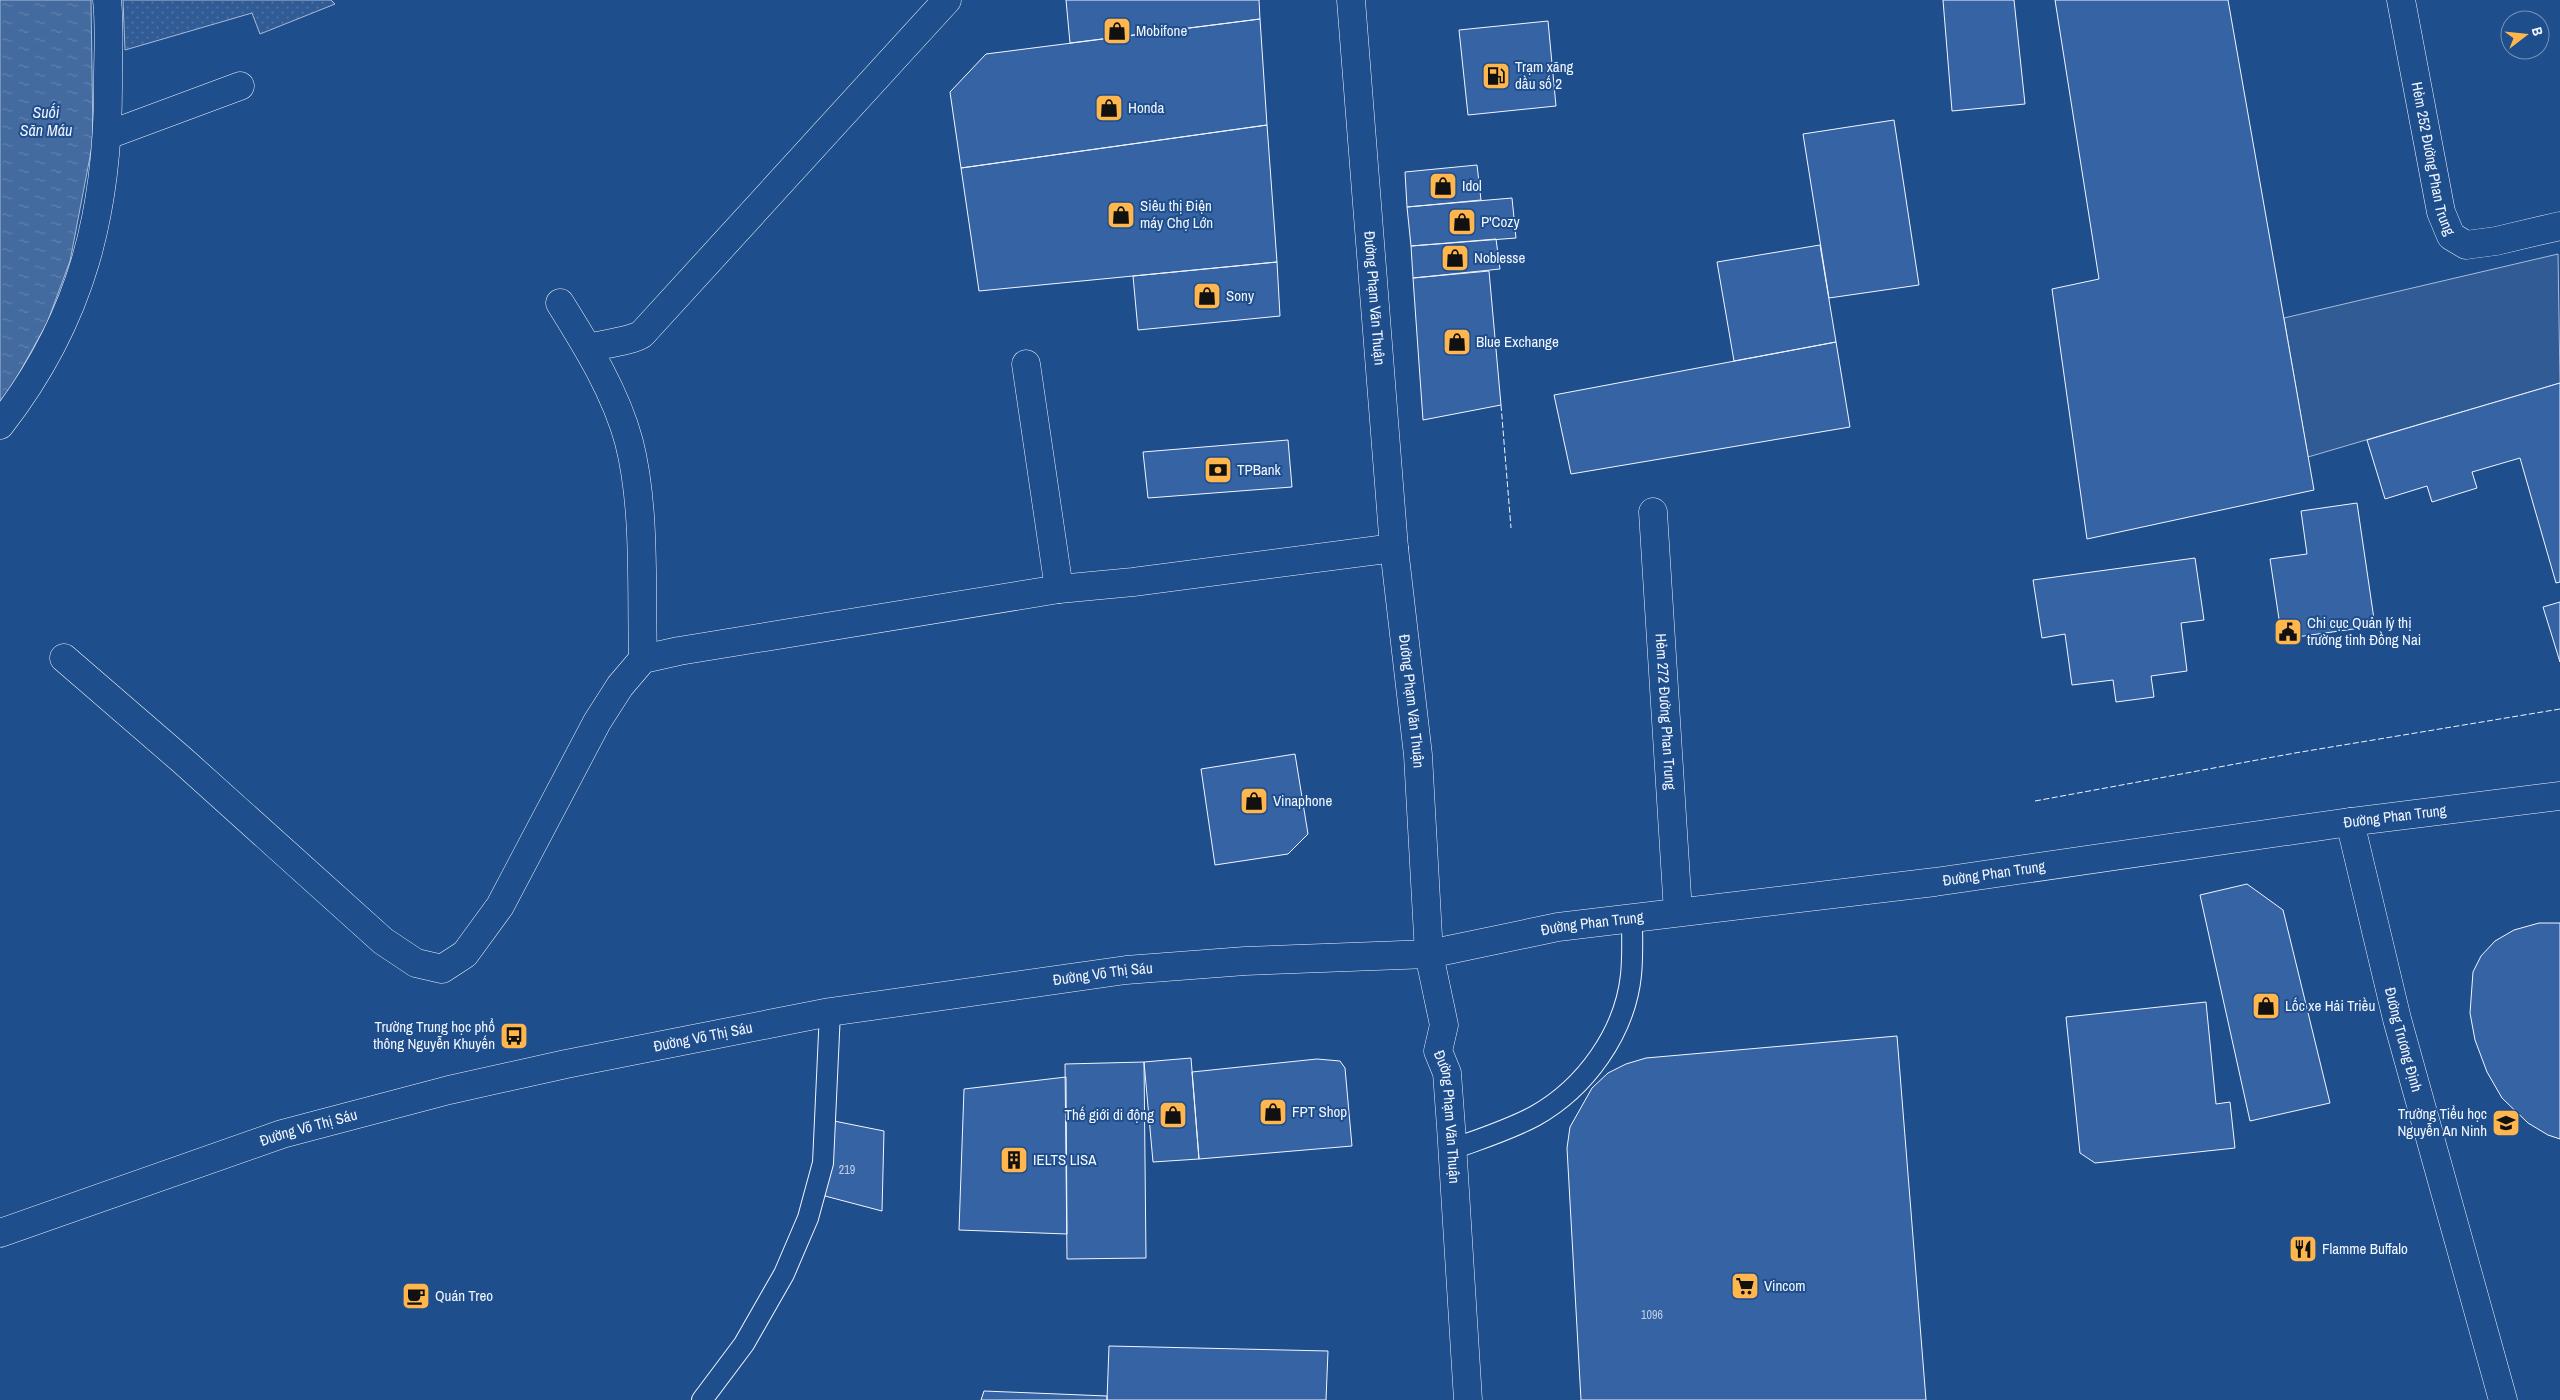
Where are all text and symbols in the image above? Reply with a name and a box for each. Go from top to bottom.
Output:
north arrow [2500,10,2550,60]
shop icon: Mobifone [1102,16,1132,46]
place label: Mobifone [1136,20,1187,41]
text: B [2528,25,2547,38]
place label: Trạm xăng dầu số 2 [1515,56,1573,94]
fuel station icon: Trạm xăng dầu số 2 [1481,61,1511,91]
street label: Hẻm 252 Đường Phan Trung [2407,80,2461,239]
shop icon: Honda [1094,93,1124,123]
place label: Honda [1128,97,1164,118]
water label: Suối Săn Máu [20,101,72,141]
shop icon: Idol [1428,171,1458,201]
place label: Idol [1462,175,1482,196]
place label: Siêu thị Điện máy Chợ Lớn [1140,195,1213,233]
shop icon: Siêu thị Điện máy Chợ Lớn [1106,200,1136,230]
shop icon: P'Cozy [1447,207,1477,237]
place label: P'Cozy [1481,211,1520,232]
street label: Đường Phạm Văn Thuận [1359,230,1391,366]
shop icon: Noblesse [1440,243,1470,273]
place label: Noblesse [1474,247,1525,268]
shop icon: Sony [1192,281,1222,311]
place label: Sony [1226,285,1255,306]
shop icon: Blue Exchange [1442,327,1472,357]
place label: Blue Exchange [1476,331,1559,352]
bank icon: TPBank [1203,455,1233,485]
place label: TPBank [1237,459,1282,480]
place label: Chi cục Quản lý thị trường tỉnh Đồng Nai [2307,612,2421,650]
public building icon: Chi cục Quản lý thị trường tỉnh Đồng Nai [2273,617,2303,647]
street label: Đường Phạm Văn Thuận [1394,633,1430,769]
street label: Hẻm 272 Đường Phan Trung [1651,633,1681,791]
shop icon: Vinaphone [1239,786,1269,816]
place label: Vinaphone [1273,790,1332,811]
street label: Đường Phan Trung [2342,799,2448,833]
street label: Đường Phan Trung [1941,855,2047,891]
street label: Đường Phan Trung [1539,906,1645,940]
street label: Đường Võ Thị Sáu [1052,957,1153,990]
street label: Đường Trương Định [2380,985,2428,1094]
shop icon: Lốc xe Hải Triều [2251,991,2281,1021]
place label: Lốc xe Hải Triều [2285,995,2375,1016]
place label: Trường Trung học phổ thông Nguyễn Khuyến [373,1016,495,1054]
street label: Đường Võ Thị Sáu [652,1017,754,1057]
bus stop icon: Trường Trung học phổ thông Nguyễn Khuyến [499,1021,529,1051]
street label: Đường Phạm Văn Thuận [1429,1047,1465,1184]
shop icon: FPT Shop [1258,1097,1288,1127]
shop icon: Thế giới di động [1158,1100,1188,1130]
place label: FPT Shop [1292,1101,1347,1122]
place label: Trường Tiểu học Nguyễn An Ninh [2397,1103,2487,1141]
street label: Đường Võ Thị Sáu [257,1104,359,1151]
place label: Thế giới di động [1064,1104,1154,1125]
school or university icon: Trường Tiểu học Nguyễn An Ninh [2491,1108,2521,1138]
building icon: IELTS LISA [999,1145,1029,1175]
place label: IELTS LISA [1033,1149,1097,1170]
house number: 219 [839,1162,855,1178]
restaurant icon: Flamme Buffalo [2288,1234,2318,1264]
place label: Flamme Buffalo [2322,1238,2408,1259]
supermarket icon: Vincom [1730,1271,1760,1301]
place label: Vincom [1764,1275,1806,1296]
cafe icon: Quán Treo [401,1281,431,1311]
place label: Quán Treo [435,1285,493,1306]
house number: 1096 [1641,1307,1663,1323]

